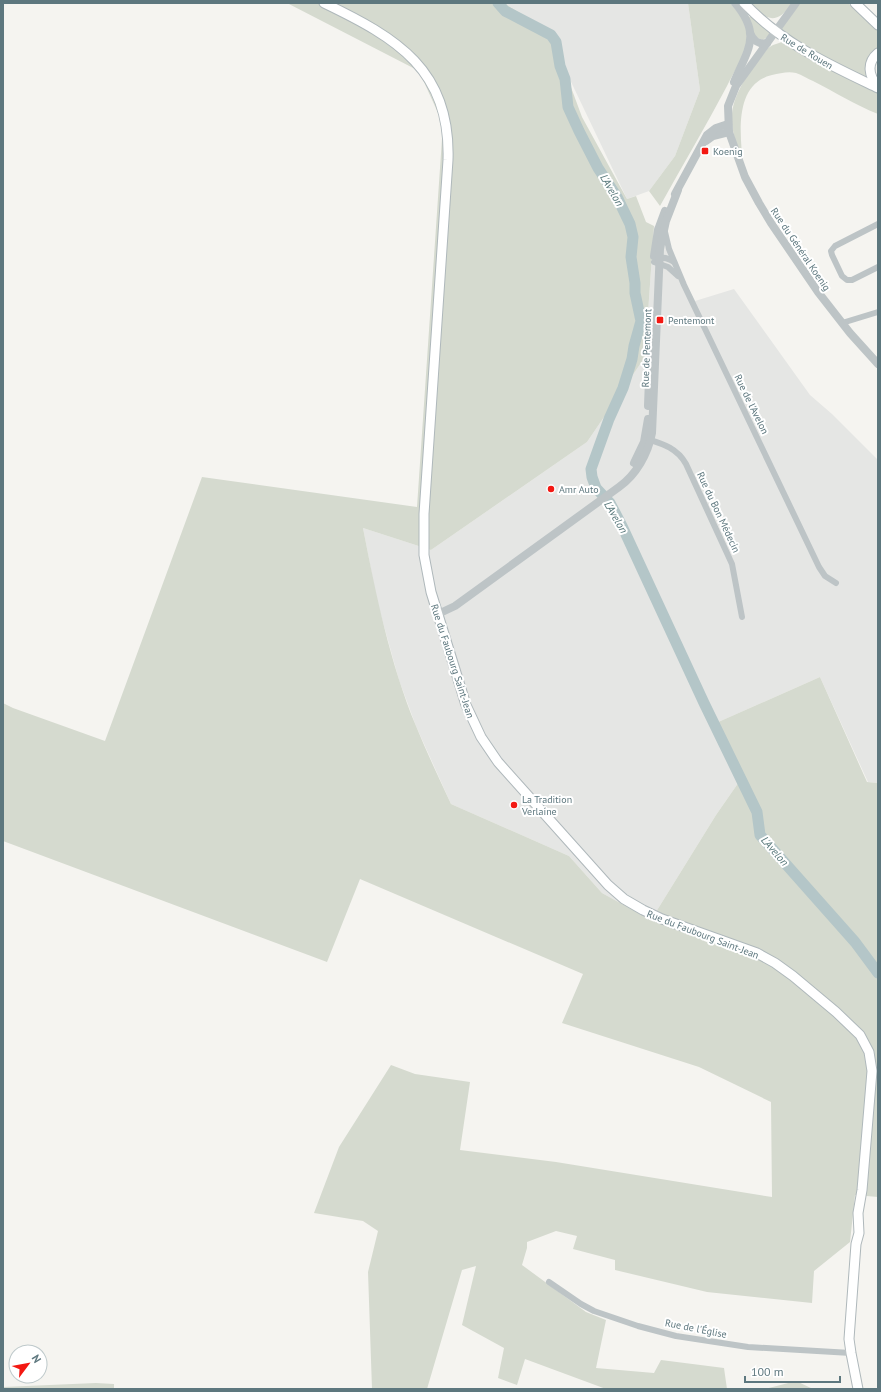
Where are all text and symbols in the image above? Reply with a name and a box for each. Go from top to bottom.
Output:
street label: Rue de Rouen [778,31,835,72]
place label: Koenig [713,145,743,158]
marker: Koenig [700,146,710,156]
water label: L'Avelon [597,171,627,209]
street label: Rue du Général Koenig [768,205,833,293]
street label: Rue de Pentemont [639,308,654,388]
place label: Pentemont [668,314,715,327]
marker: Pentemont [655,315,665,325]
street label: Rue de l'Avelon [731,372,772,436]
street label: Rue du Bon Médecin [694,470,743,555]
place label: Amr Auto [559,483,599,496]
marker: Amr Auto [546,484,556,494]
water label: L'Avelon [601,498,631,536]
street label: Rue du Faubourg Saint-Jean [428,603,477,720]
place label: La Tradition Verlaine [521,793,572,818]
marker: La Tradition Verlaine [509,800,519,810]
water label: L'Avelon [758,833,792,869]
street label: Rue du Faubourg Saint-Jean [645,907,761,962]
street label: Rue de l'Église [664,1316,728,1341]
north arrow [8,1344,48,1384]
text: N [29,1352,44,1365]
scale bar [745,1358,840,1384]
text: 100 m [751,1364,784,1379]

